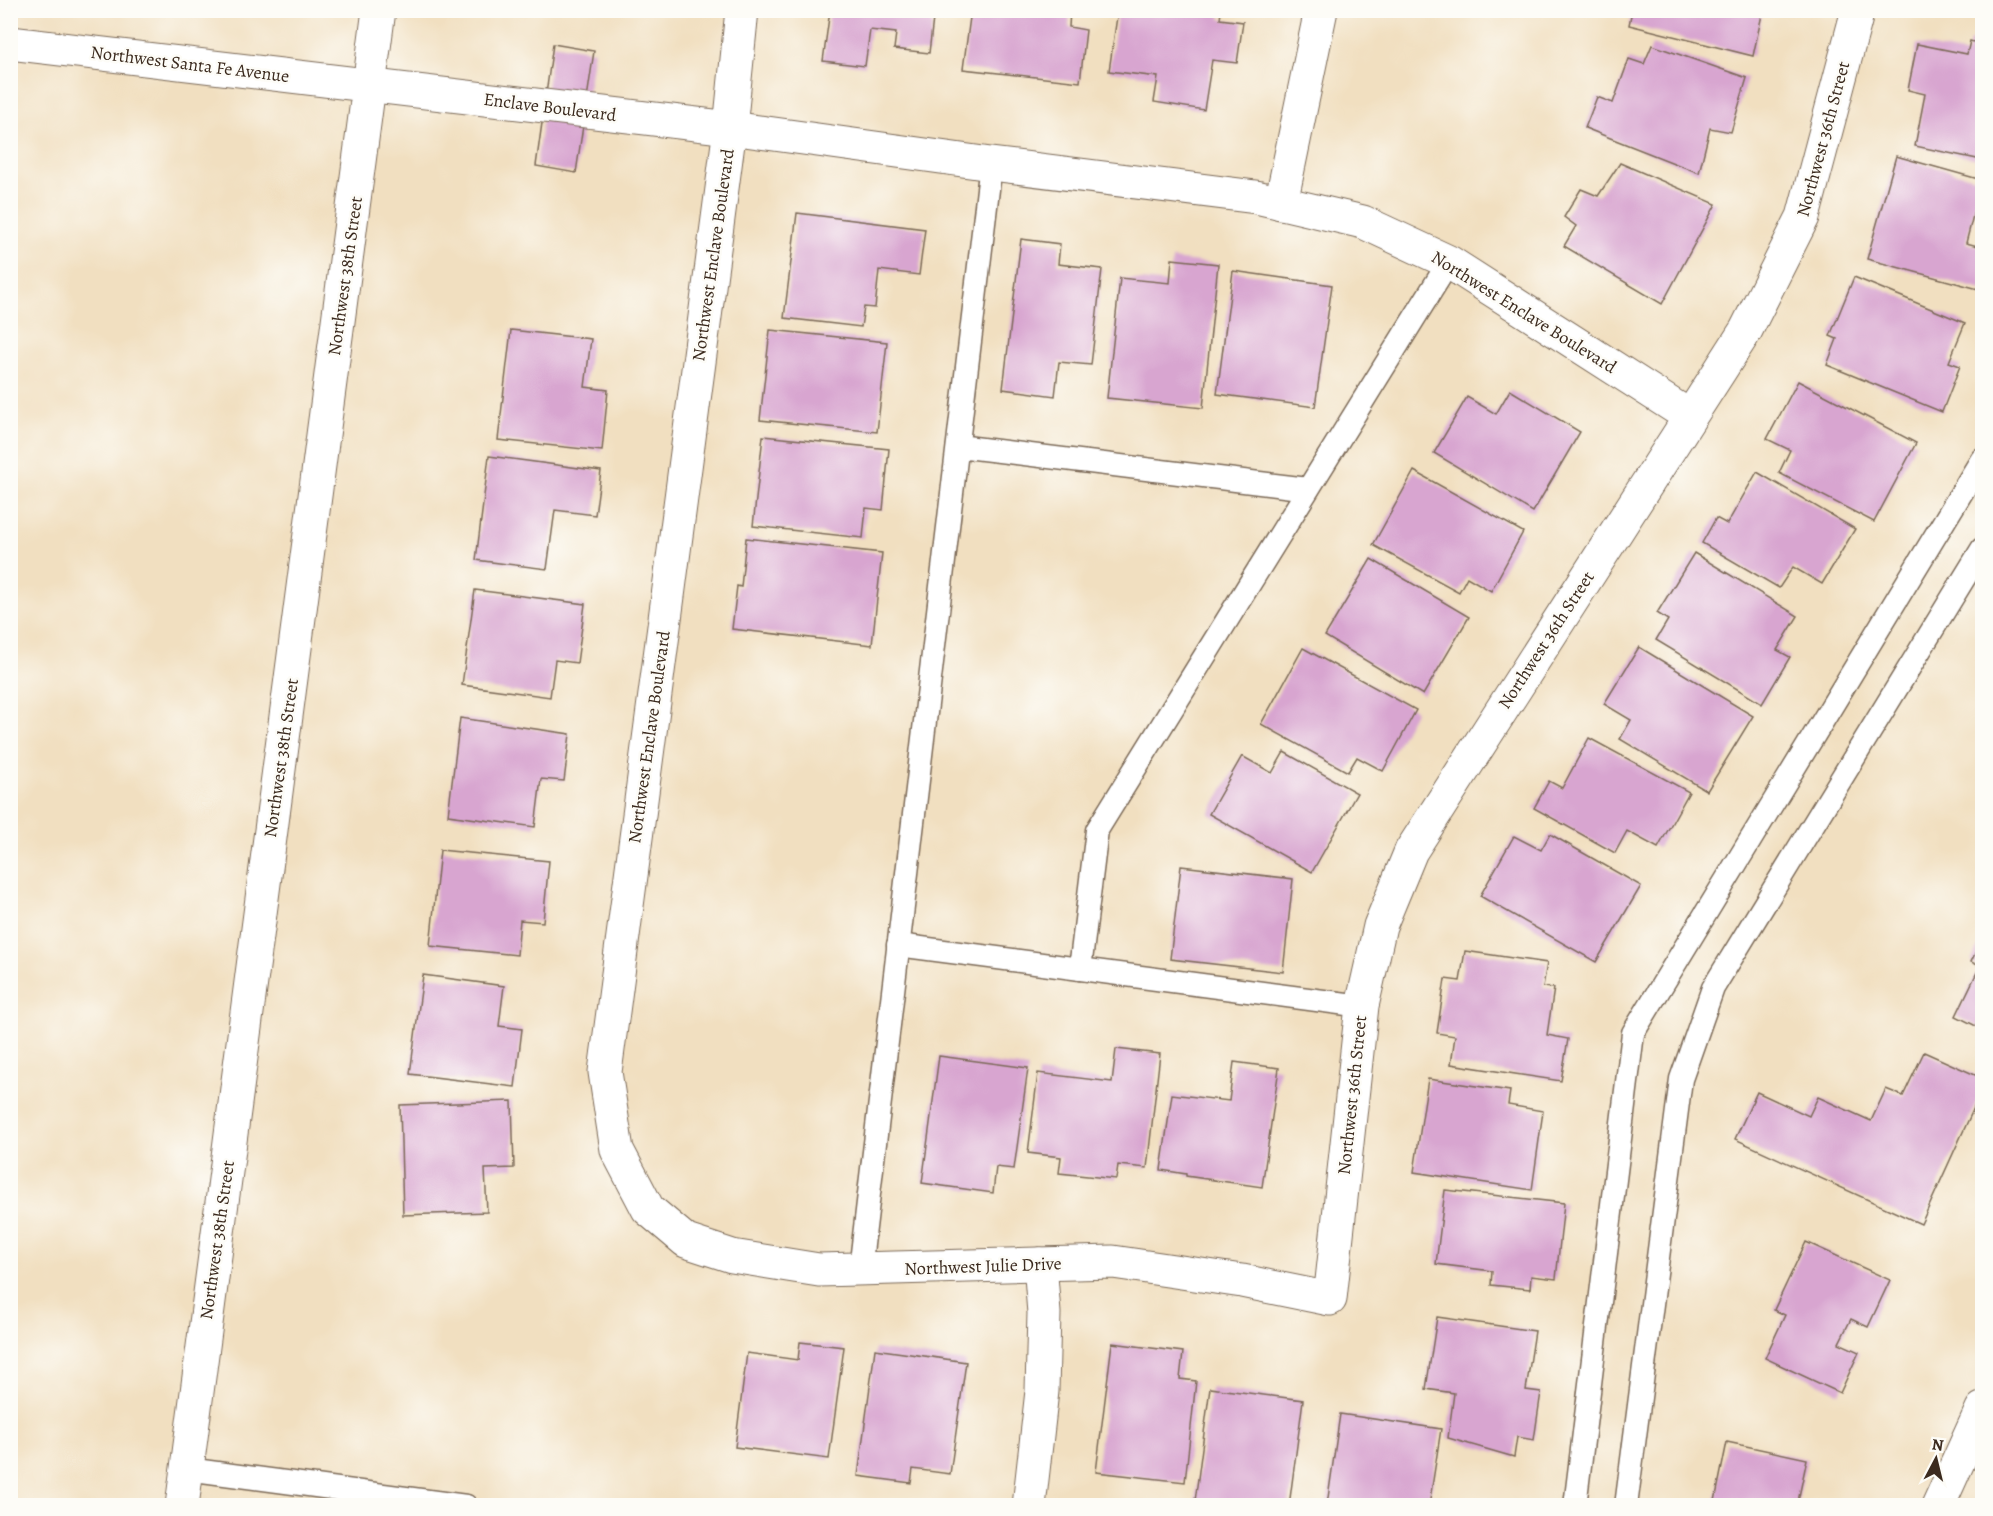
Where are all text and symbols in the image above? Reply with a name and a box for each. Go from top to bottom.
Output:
street label: Northwest Santa Fe Avenue [89,40,291,88]
street label: Northwest 36th Street [1791,59,1855,219]
street label: Enclave Boulevard [482,87,618,127]
street label: Northwest Enclave Boulevard [686,147,740,363]
street label: Northwest 38th Street [322,195,368,357]
street label: Northwest Enclave Boulevard [1427,245,1622,379]
street label: Northwest 36th Street [1492,566,1600,714]
street label: Northwest Enclave Boulevard [622,629,676,845]
street label: Northwest 38th Street [258,677,304,839]
street label: Northwest 36th Street [1332,1014,1372,1176]
street label: Northwest 38th Street [194,1159,240,1321]
street label: Northwest Julie Drive [904,1251,1062,1281]
north arrow [1906,1429,1966,1489]
text: N [1931,1433,1945,1457]

